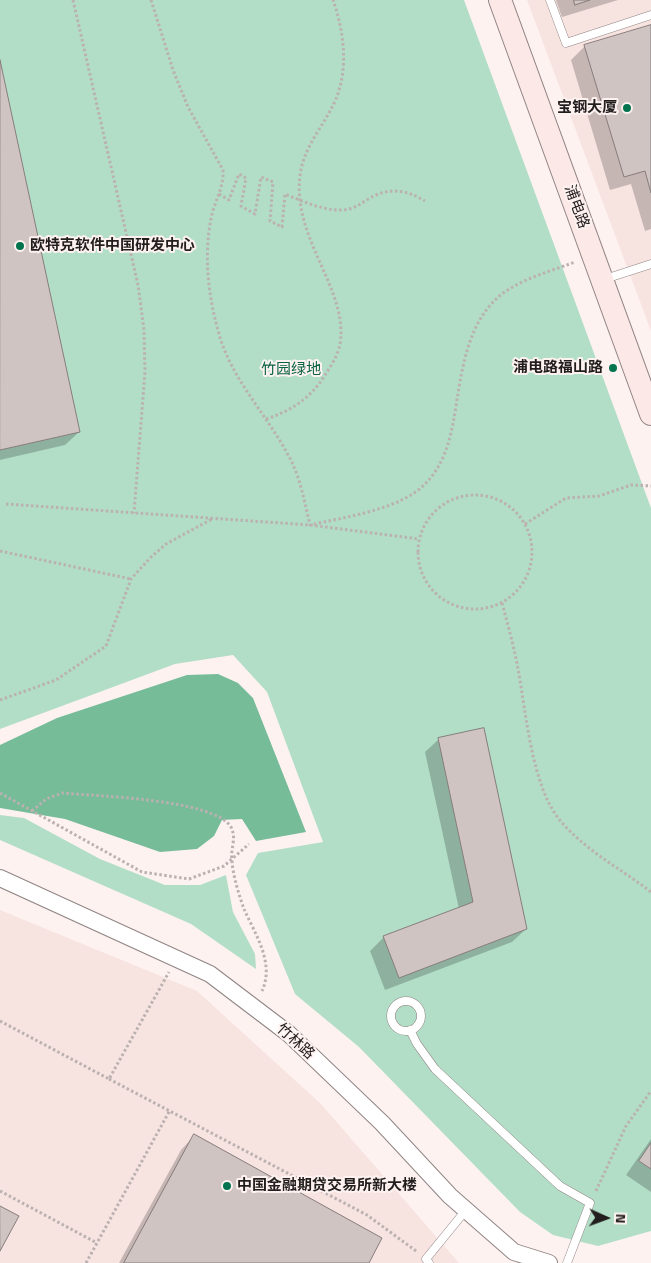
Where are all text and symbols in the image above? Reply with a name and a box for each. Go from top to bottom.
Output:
place label: 宝钢大厦 [557,99,617,117]
marker: 宝钢大厦 [621,102,633,114]
street label: 浦电路 [560,183,592,231]
place label: 欧特克软件中国研发中心 [30,237,195,255]
marker: 欧特克软件中国研发中心 [14,240,26,252]
place label: 浦电路福山路 [513,359,603,377]
park label: 竹园绿地 [261,361,321,379]
marker: 浦电路福山路 [607,362,619,374]
street label: 竹林路 [272,1020,318,1064]
place label: 中国金融期贷交易所新大楼 [237,1177,417,1195]
marker: 中国金融期贷交易所新大楼 [221,1180,233,1192]
north arrow [581,1193,631,1243]
text: N [611,1213,632,1224]

